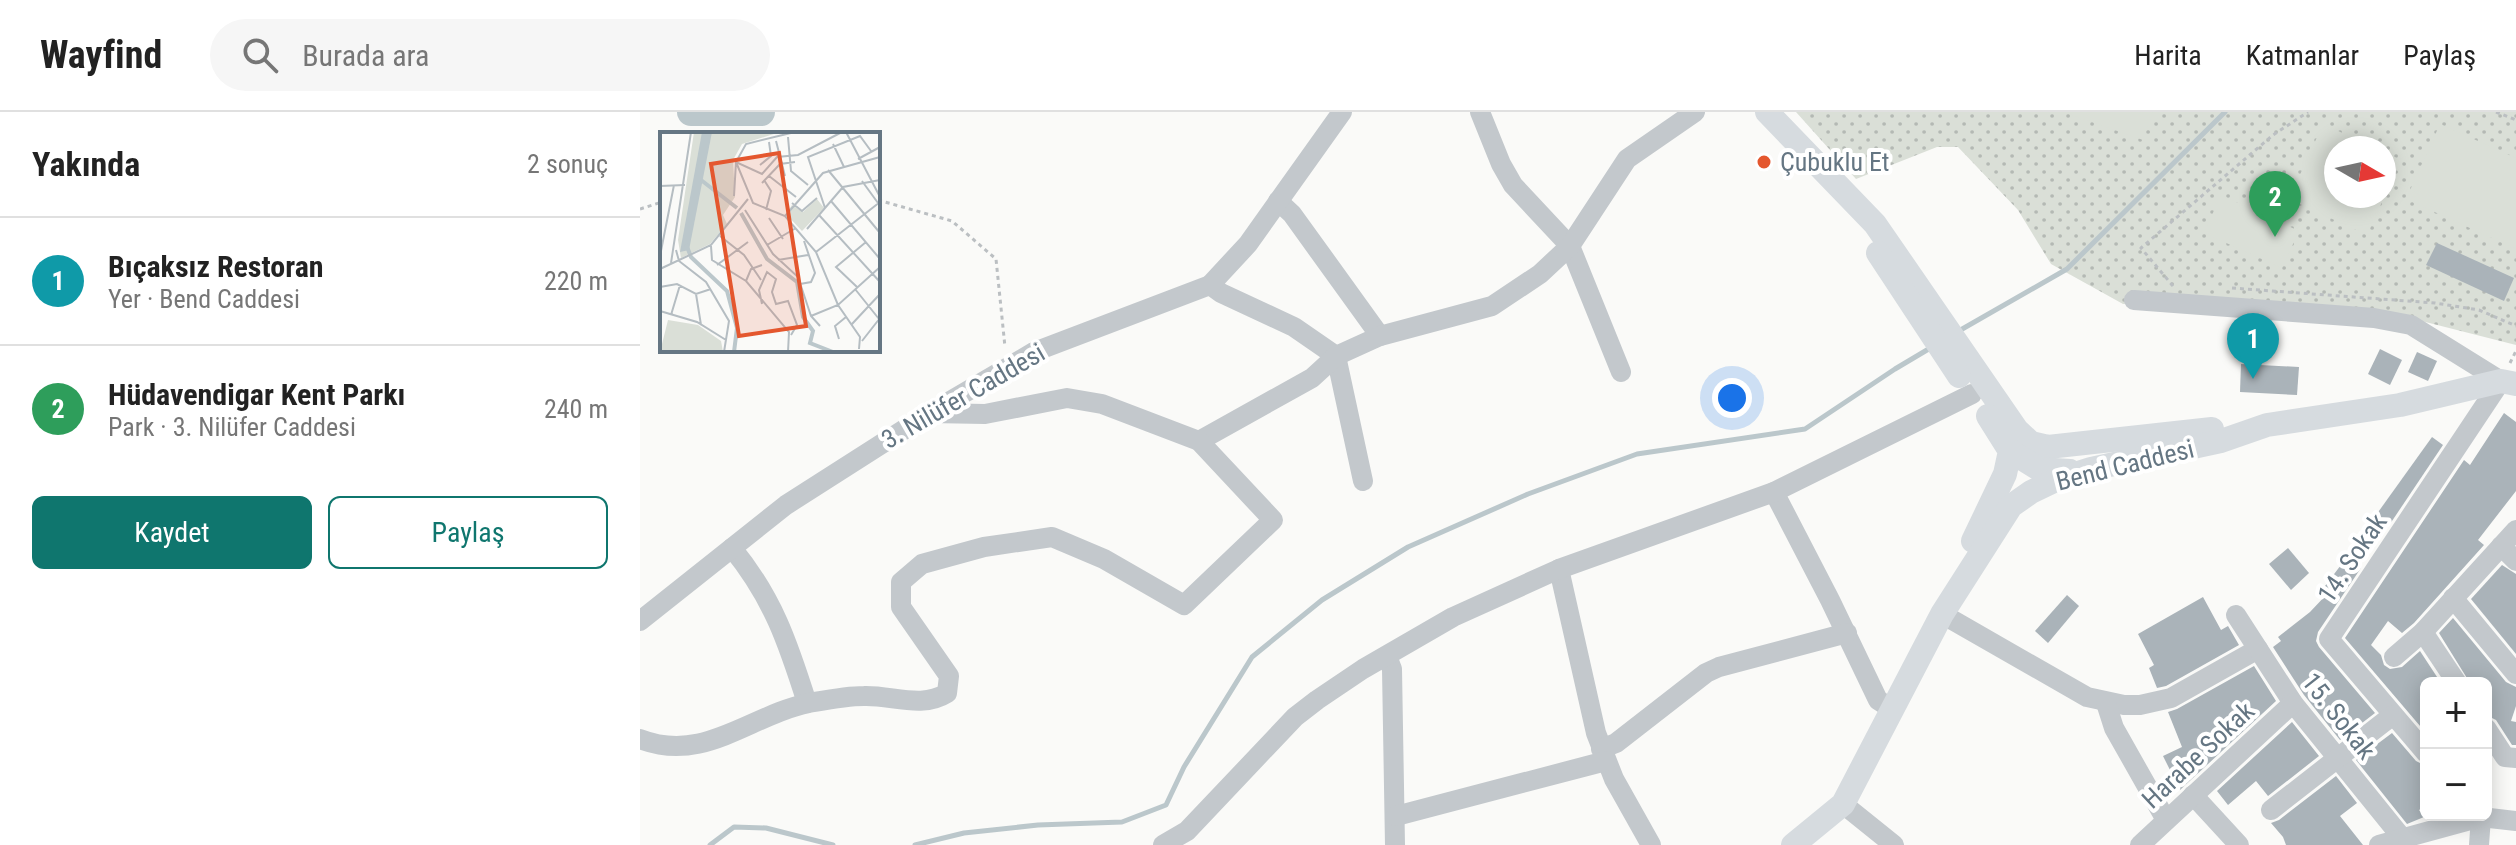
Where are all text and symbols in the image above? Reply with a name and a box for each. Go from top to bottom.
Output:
search box [210,19,770,91]
text: Wayfind [40,33,162,77]
icon: search [238,33,282,77]
text: Burada ara [302,38,429,73]
text: Harita [2134,39,2202,72]
text: Katmanlar [2246,39,2359,72]
text: Paylaş [2403,39,2476,72]
inset map [660,132,880,352]
north arrow [2324,136,2396,208]
text: Yakında [32,144,140,184]
place label: Çubuklu Et [1780,147,1890,177]
text: 2 sonuç [527,149,608,179]
marker: Çubuklu Et [1755,153,1773,171]
pin: 2 [2249,171,2301,237]
text: Bıçaksız Restoran [108,249,324,284]
text: 1 [51,266,65,296]
text: 220 m [544,266,608,296]
text: Yer · Bend Caddesi [108,284,300,314]
pin: 1 [2227,313,2279,379]
street label: 3. Nilüfer Caddesi [876,337,1050,455]
text: Hüdavendigar Kent Parkı [108,377,405,412]
your location [1712,378,1752,418]
text: 2 [51,394,65,424]
text: 240 m [544,394,608,424]
text: Park · 3. Nilüfer Caddesi [108,412,356,442]
street label: Bend Caddesi [2053,433,2197,497]
button: Kaydet [32,496,312,569]
button: Paylaş [328,496,608,569]
street label: 14. Sokak [2311,508,2393,608]
street label: 15. Sokak [2296,667,2382,765]
map controls [2420,677,2492,821]
button: + [2420,677,2492,749]
street label: Harabe Sokak [2136,695,2260,814]
button: − [2420,749,2492,821]

